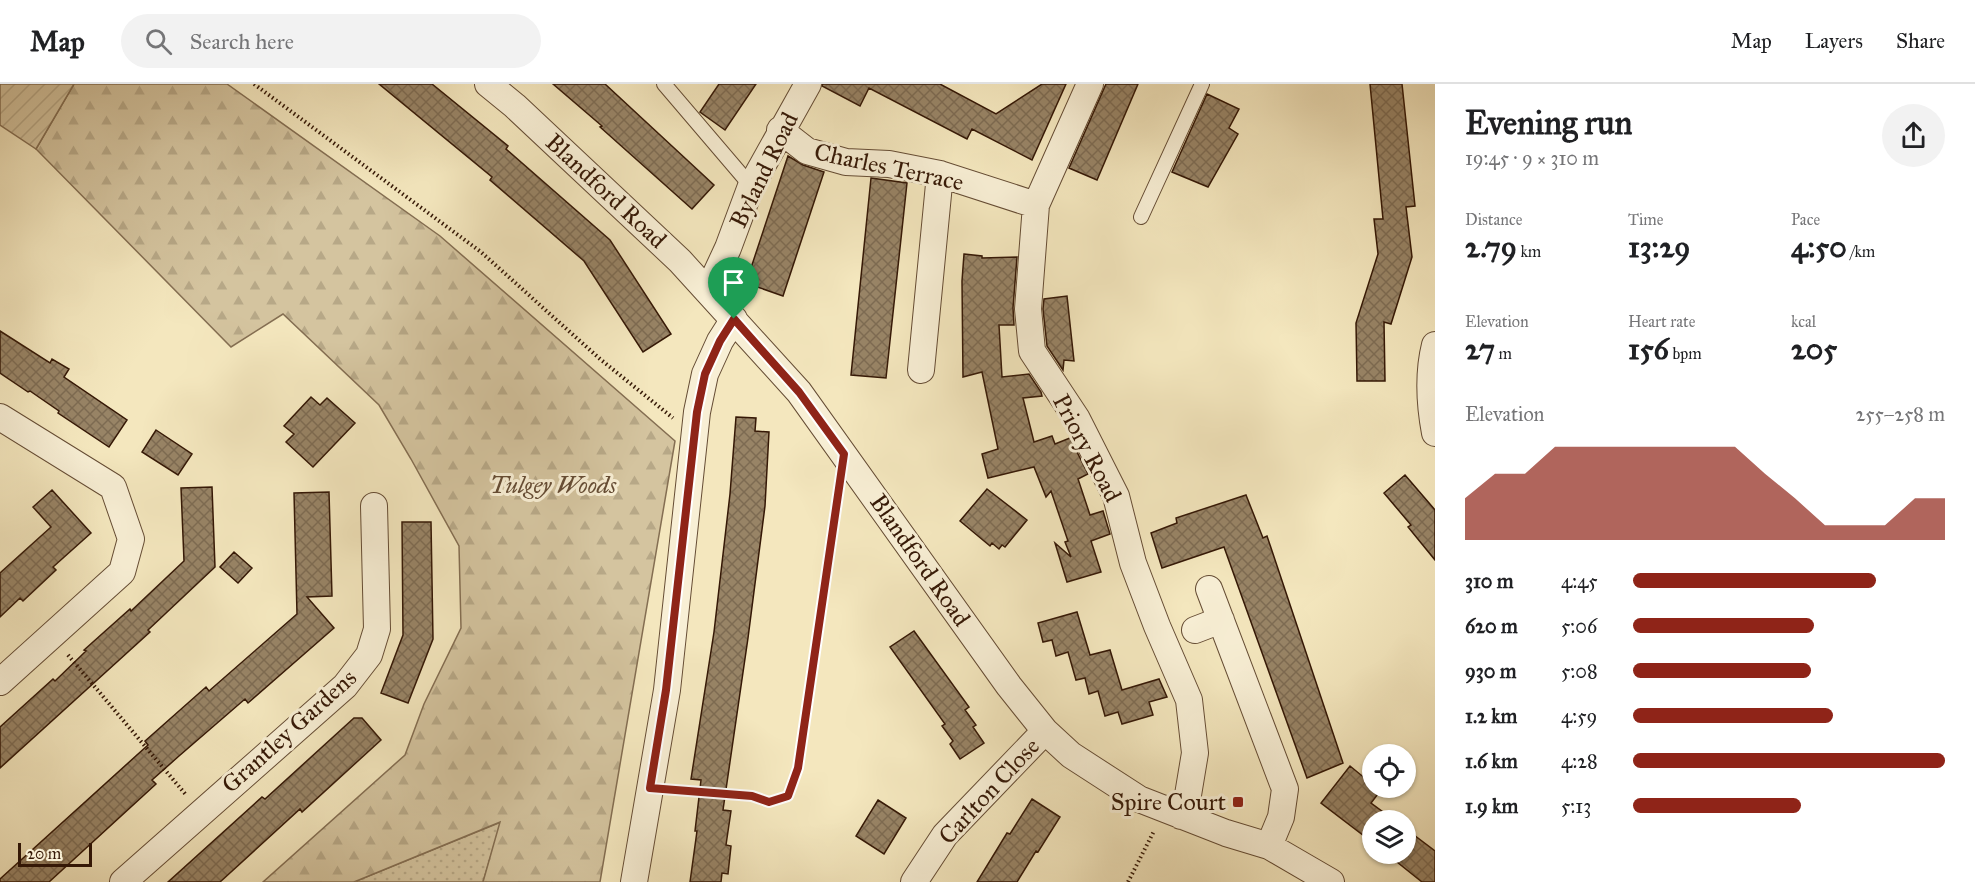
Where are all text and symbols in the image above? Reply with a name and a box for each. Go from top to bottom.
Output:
search box [121,14,541,68]
text: Map [30,24,85,59]
icon: search [142,25,175,58]
text: Search here [190,28,294,55]
text: Map [1731,28,1772,54]
text: Layers [1805,28,1863,54]
text: Share [1896,28,1945,54]
text: Evening run [1465,103,1632,143]
button: share [1882,104,1945,167]
street label: Byland Road [723,107,805,233]
street label: Blandford Road [539,127,673,255]
street label: Charles Terrace [812,137,966,197]
text: 19:45 · 9 × 310 m [1465,146,1599,170]
text: Distance [1465,210,1522,229]
text: Time [1628,210,1663,229]
text: Pace [1791,210,1820,229]
text: 2.79 [1465,229,1517,265]
text: 13:29 [1628,229,1690,265]
text: 4:50 [1791,229,1847,265]
text: km [1517,242,1541,261]
text: /km [1847,242,1875,261]
pin [708,257,759,319]
icon: arrive [717,266,750,299]
text: Elevation [1465,312,1529,331]
text: Heart rate [1628,312,1695,331]
text: kcal [1791,312,1816,331]
text: 27 [1465,331,1495,367]
text: 156 [1628,331,1669,367]
text: 205 [1791,331,1837,367]
text: m [1495,344,1512,363]
text: bpm [1669,344,1702,363]
street label: Priory Road [1046,389,1128,507]
text: Elevation [1465,402,1544,426]
text: 255–258 m [1855,402,1945,426]
park label: Tulgey Woods [490,470,617,500]
street label: Blandford Road [863,488,977,632]
text: 310 m [1465,569,1514,593]
text: 4:45 [1561,569,1598,593]
text: 620 m [1465,614,1518,638]
text: 5:06 [1561,614,1597,638]
text: 930 m [1465,659,1517,683]
text: 5:08 [1561,659,1598,683]
street label: Grantley Gardens [215,663,363,799]
text: 1.2 km [1465,704,1517,728]
text: 4:59 [1561,704,1597,728]
street label: Carlton Close [932,732,1046,850]
map controls [1362,744,1416,864]
button: locate [1362,744,1416,798]
text: 1.6 km [1465,749,1518,773]
text: 4:28 [1561,749,1598,773]
place label: Spire Court [1111,787,1226,817]
text: 1.9 km [1465,794,1518,818]
text: 5:13 [1561,794,1591,818]
marker: Spire Court [1231,795,1245,809]
button: layers [1362,810,1416,864]
scale bar [18,840,92,868]
text: 20 m [27,844,61,863]

